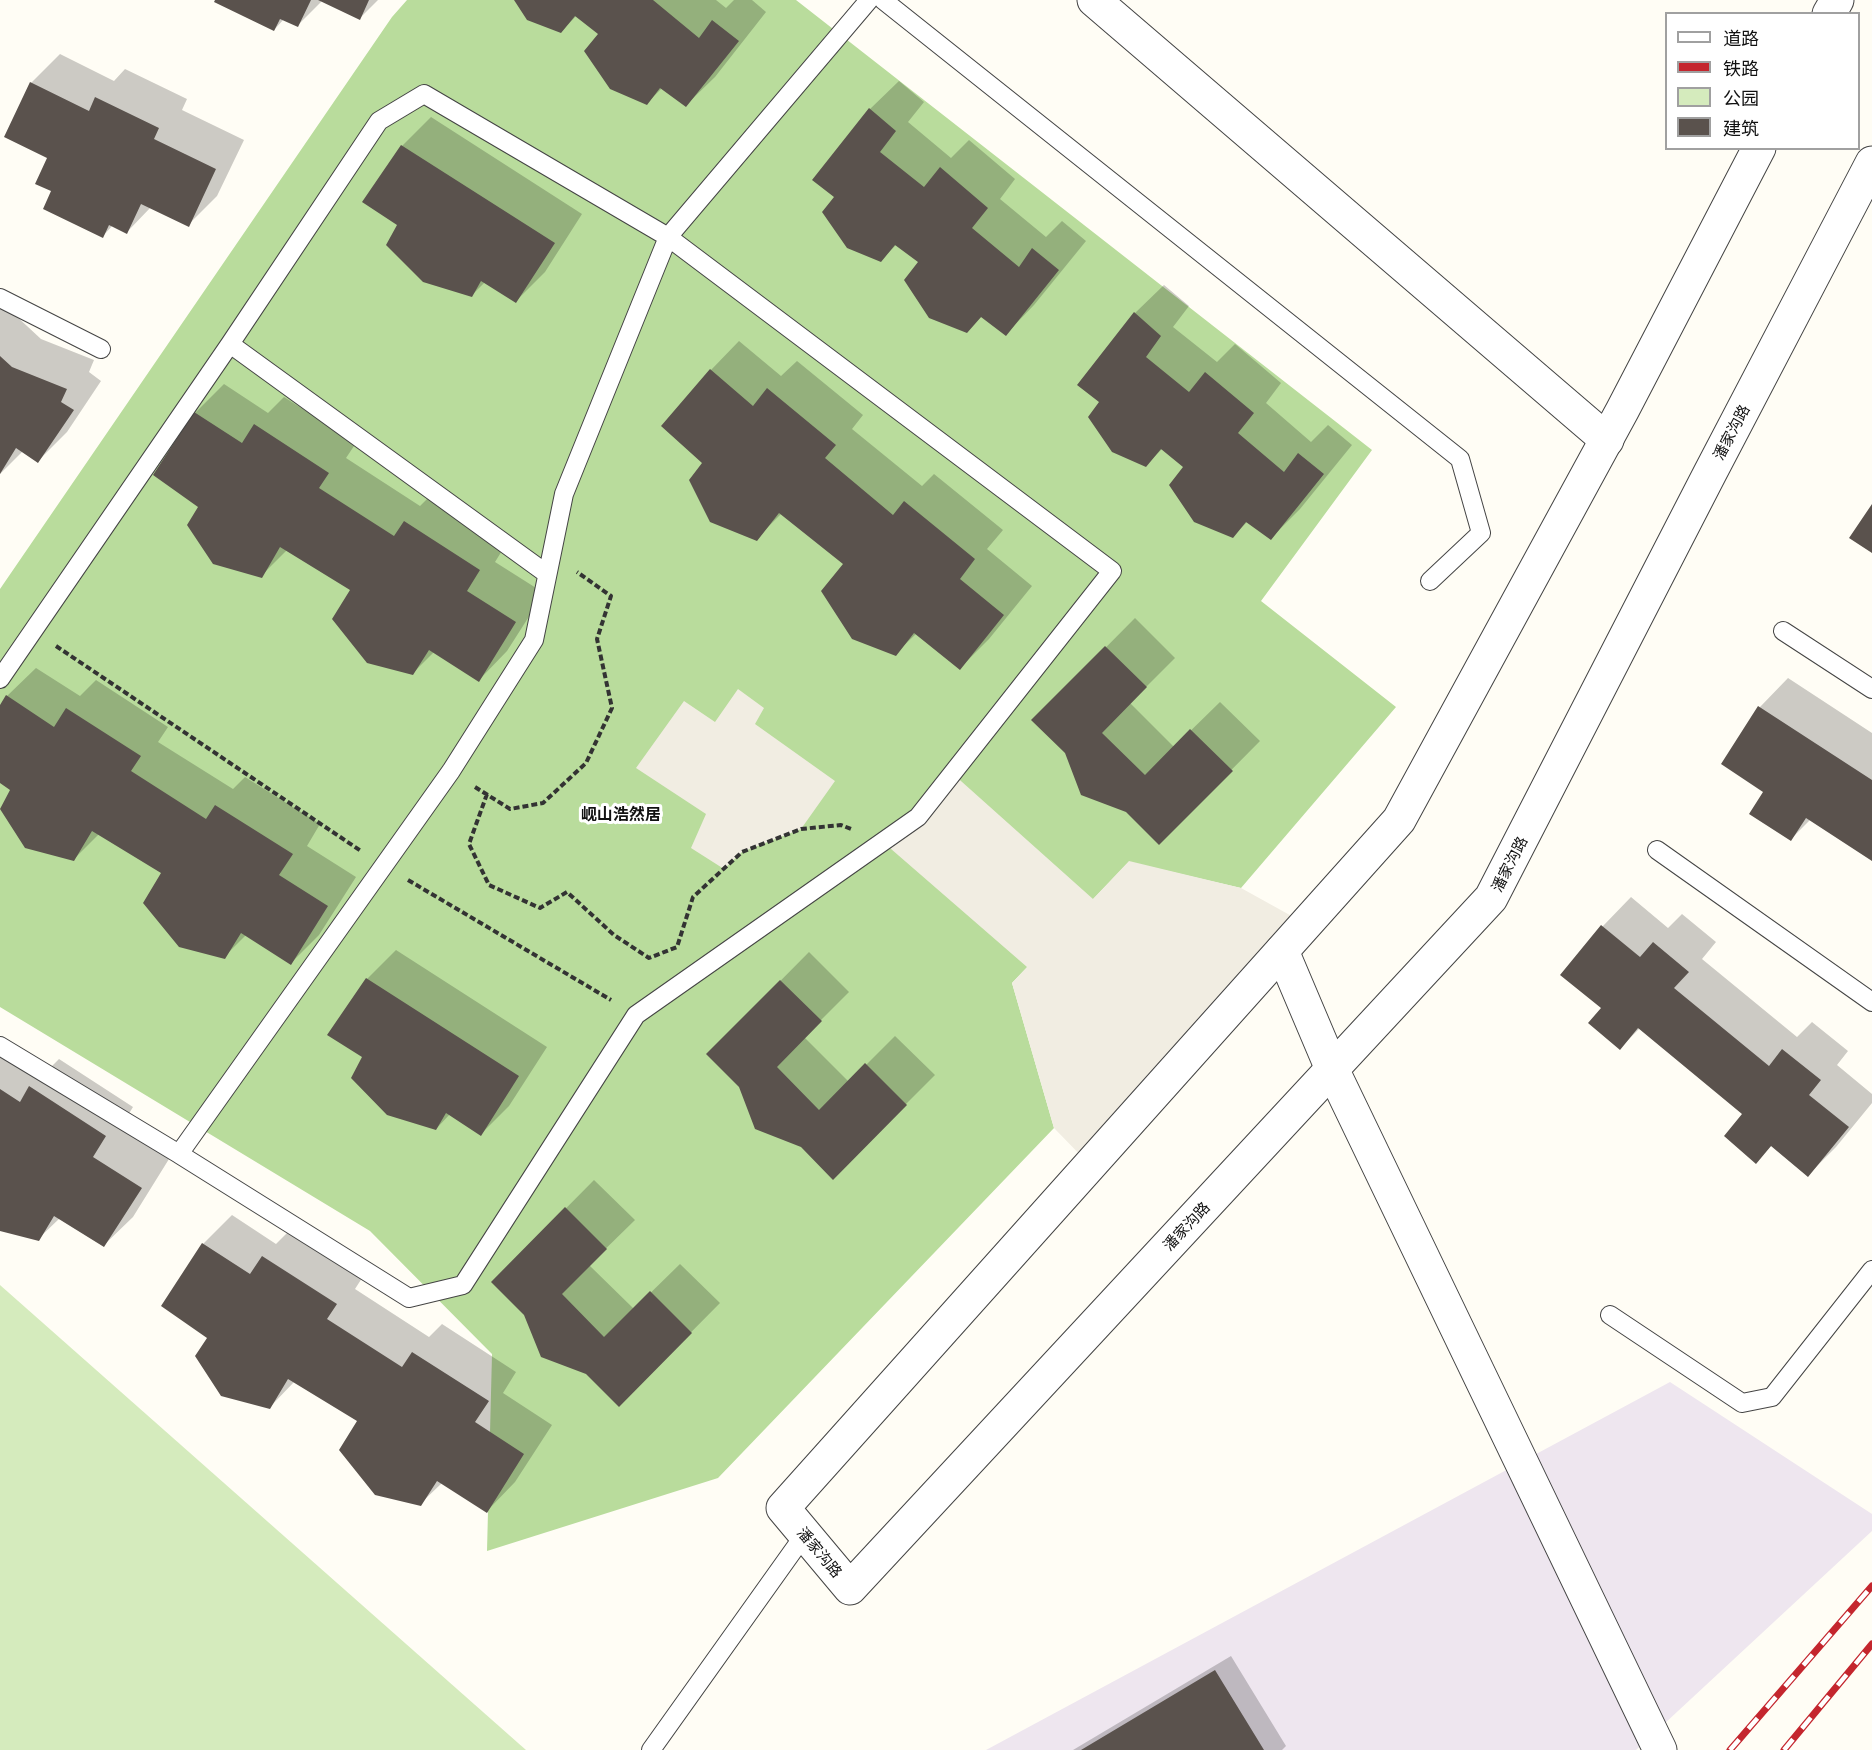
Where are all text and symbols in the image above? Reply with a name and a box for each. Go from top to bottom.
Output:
legend [1665,12,1860,150]
text: 道路 [1723,24,1759,50]
text: 铁路 [1723,54,1759,80]
text: 公园 [1723,84,1759,110]
text: 建筑 [1723,114,1759,140]
street label: 潘家沟路 [1709,401,1753,463]
district label: 岘山浩然居 [581,804,661,824]
street label: 潘家沟路 [1487,833,1531,895]
street label: 潘家沟路 [1159,1198,1213,1254]
street label: 潘家沟路 [794,1523,846,1581]

